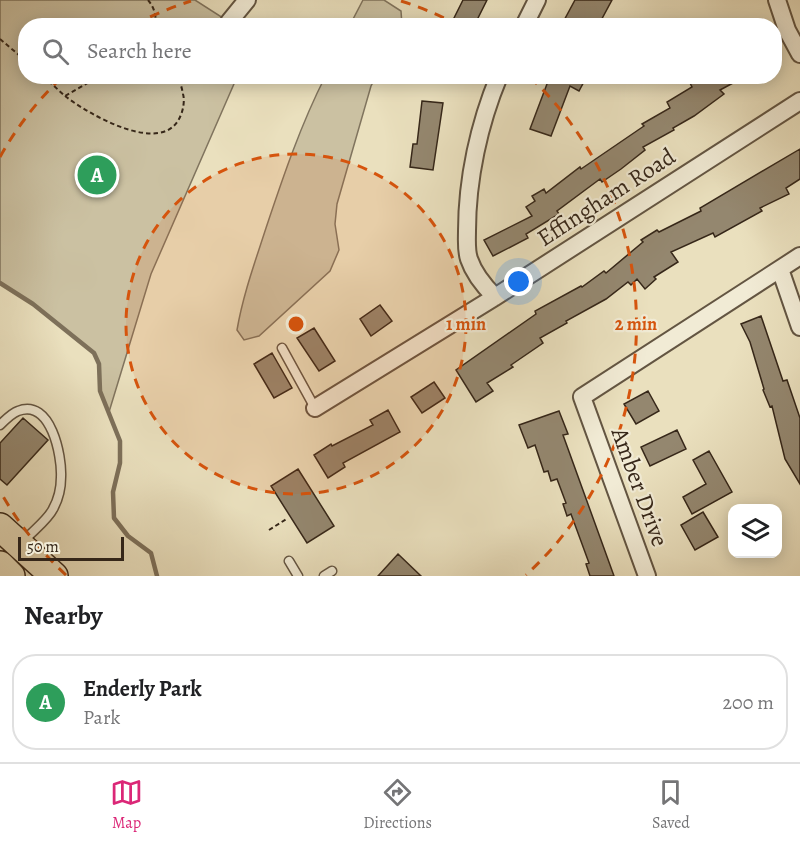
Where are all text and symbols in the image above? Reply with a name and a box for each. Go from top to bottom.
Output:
search box [18,18,782,84]
icon: search [39,35,72,68]
text: Search here [87,36,192,66]
street label: Effingham Road [531,140,681,254]
pin: A [78,152,116,198]
your location [504,267,533,296]
text: 1 min [446,312,486,336]
text: 2 min [615,312,657,336]
centre of rings [286,314,306,334]
street label: Amber Drive [603,422,676,551]
map controls [728,504,782,558]
button: layers [728,504,782,558]
scale bar [18,534,124,562]
text: 50 m [27,536,59,558]
text: Nearby [24,598,103,633]
text: Enderly Park [83,674,202,704]
text: A [39,689,52,716]
text: 200 m [723,689,774,716]
text: Park [83,704,121,731]
tab: Map [110,776,143,834]
tab: Directions [363,776,432,834]
tab: Saved [652,776,690,834]

